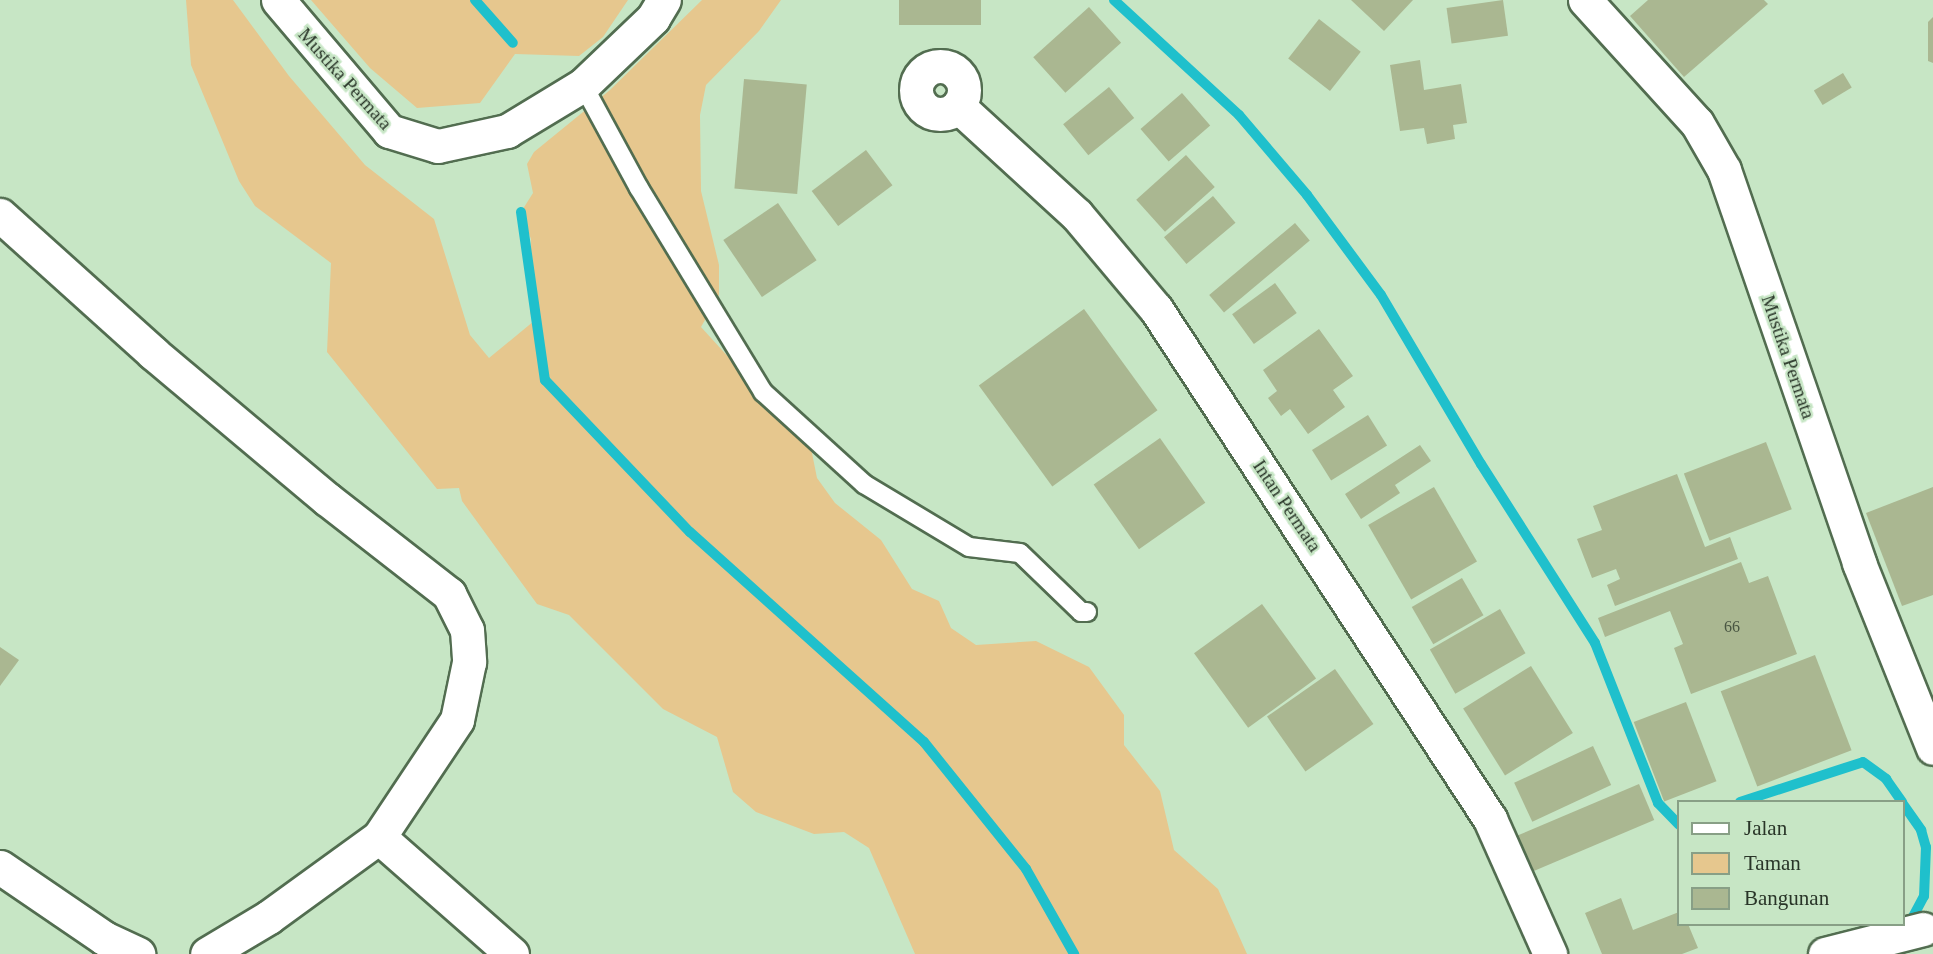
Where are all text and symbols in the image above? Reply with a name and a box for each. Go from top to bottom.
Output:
street label: Mustika Permata [293,23,397,135]
street label: Mustika Permata [1756,292,1820,422]
street label: Intan Permata [1248,456,1326,556]
house number: 66 [1724,617,1740,637]
legend [1678,800,1905,926]
text: Jalan [1744,816,1787,840]
text: Taman [1744,851,1801,875]
text: Bangunan [1744,886,1829,910]

